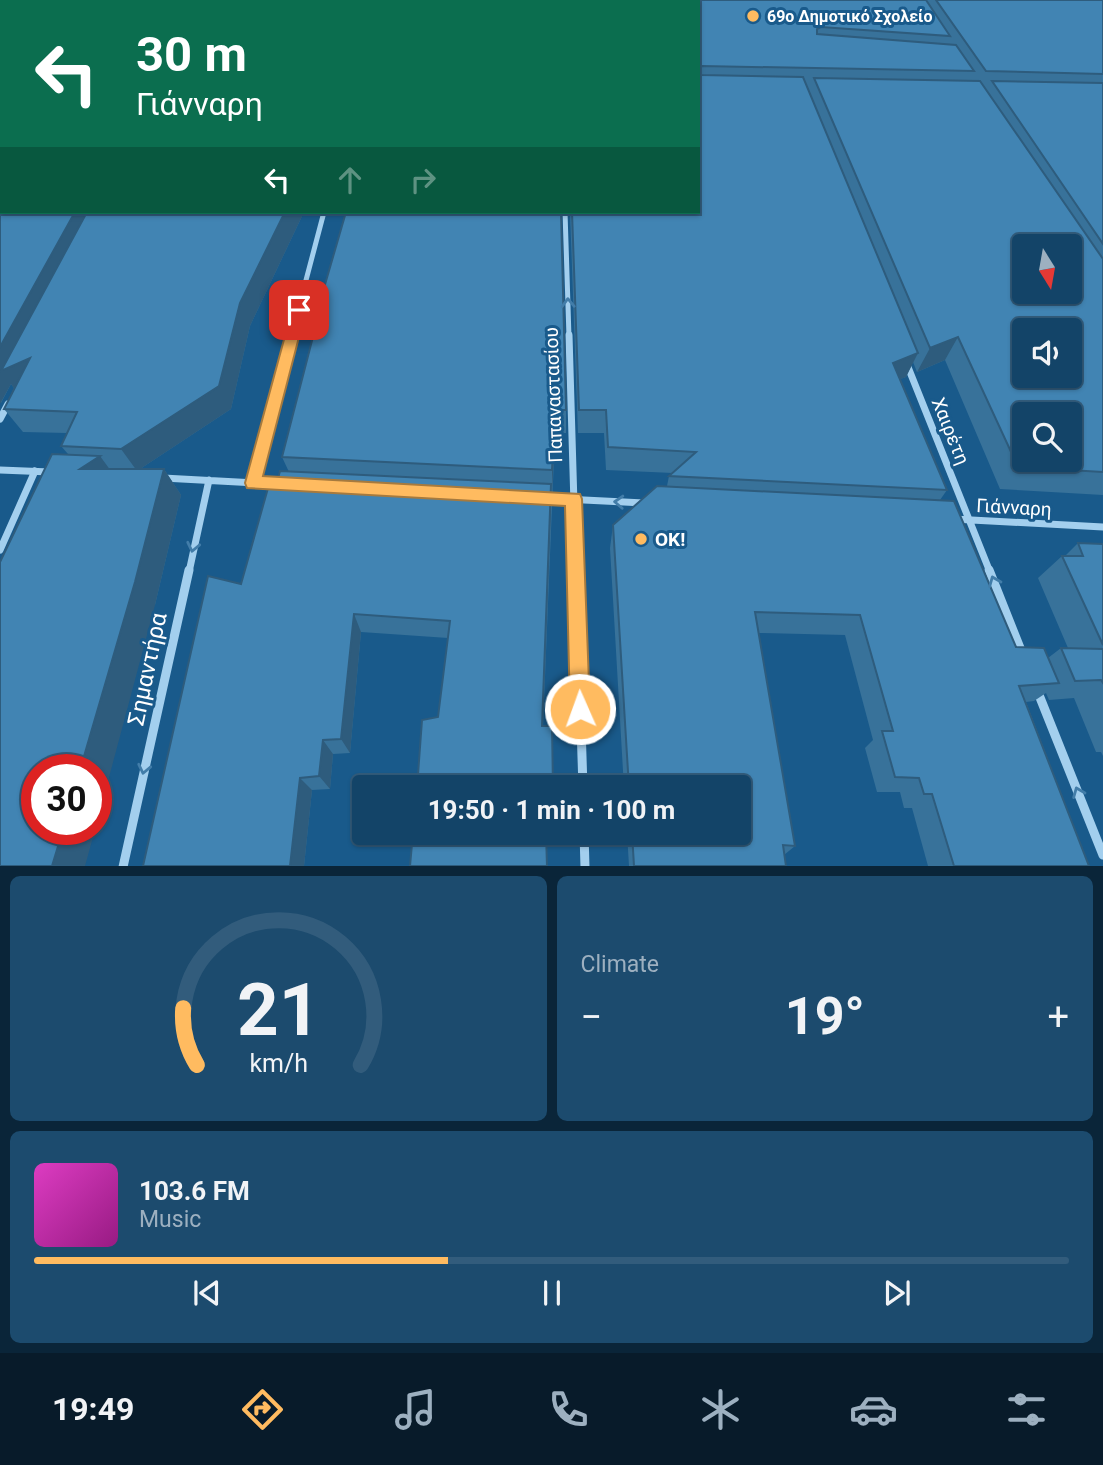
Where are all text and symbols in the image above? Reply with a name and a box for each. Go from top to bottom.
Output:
place label: 69ο Δημοτικό Σχολείο [767,7,932,26]
marker: 69ο Δημοτικό Σχολείο [745,8,761,24]
text: 30 m [136,26,247,83]
icon: left [21,28,112,119]
text: Γιάνναρη [136,85,263,123]
icon: left [258,161,296,199]
icon: ahead [331,161,369,199]
icon: right [404,161,442,199]
north arrow [1012,234,1082,304]
map controls [1012,234,1082,472]
pin [269,280,329,340]
icon: arrive [280,291,318,329]
one-way arrow [560,297,576,308]
button: sound [1012,318,1082,388]
street label: Παπαναστασίου [540,327,567,463]
street label: Χαιρέτη [927,394,974,468]
button: search [1012,402,1082,472]
street label: Γιάνναρη [976,494,1052,521]
one-way arrow [613,495,624,510]
place label: OK! [655,528,685,551]
marker: OK! [633,531,649,547]
one-way arrow [187,541,202,553]
one-way arrow [988,575,1002,587]
street label: Σημαντήρα [122,610,173,728]
position arrow [543,672,617,746]
speed limit sign: 30 [21,754,112,845]
one-way arrow [138,763,153,775]
one-way arrow [1072,786,1086,798]
text: 19:50 · 1 min · 100 m [428,795,675,825]
text: Climate [581,951,659,978]
text: 21 [236,967,320,1053]
text: 19° [785,986,865,1047]
text: − [581,995,602,1039]
text: + [1047,995,1069,1039]
text: km/h [249,1048,308,1077]
text: 103.6 FM [139,1176,250,1206]
text: Music [139,1206,201,1233]
icon: previous [188,1274,226,1312]
icon: pause [533,1274,571,1312]
icon: next [878,1274,916,1312]
icon: directions [238,1385,287,1434]
icon: music [391,1385,440,1434]
icon: phone [544,1385,593,1434]
icon: climate [696,1385,745,1434]
icon: car [849,1385,898,1434]
icon: filters [1002,1385,1051,1434]
text: 19:49 [52,1390,134,1428]

